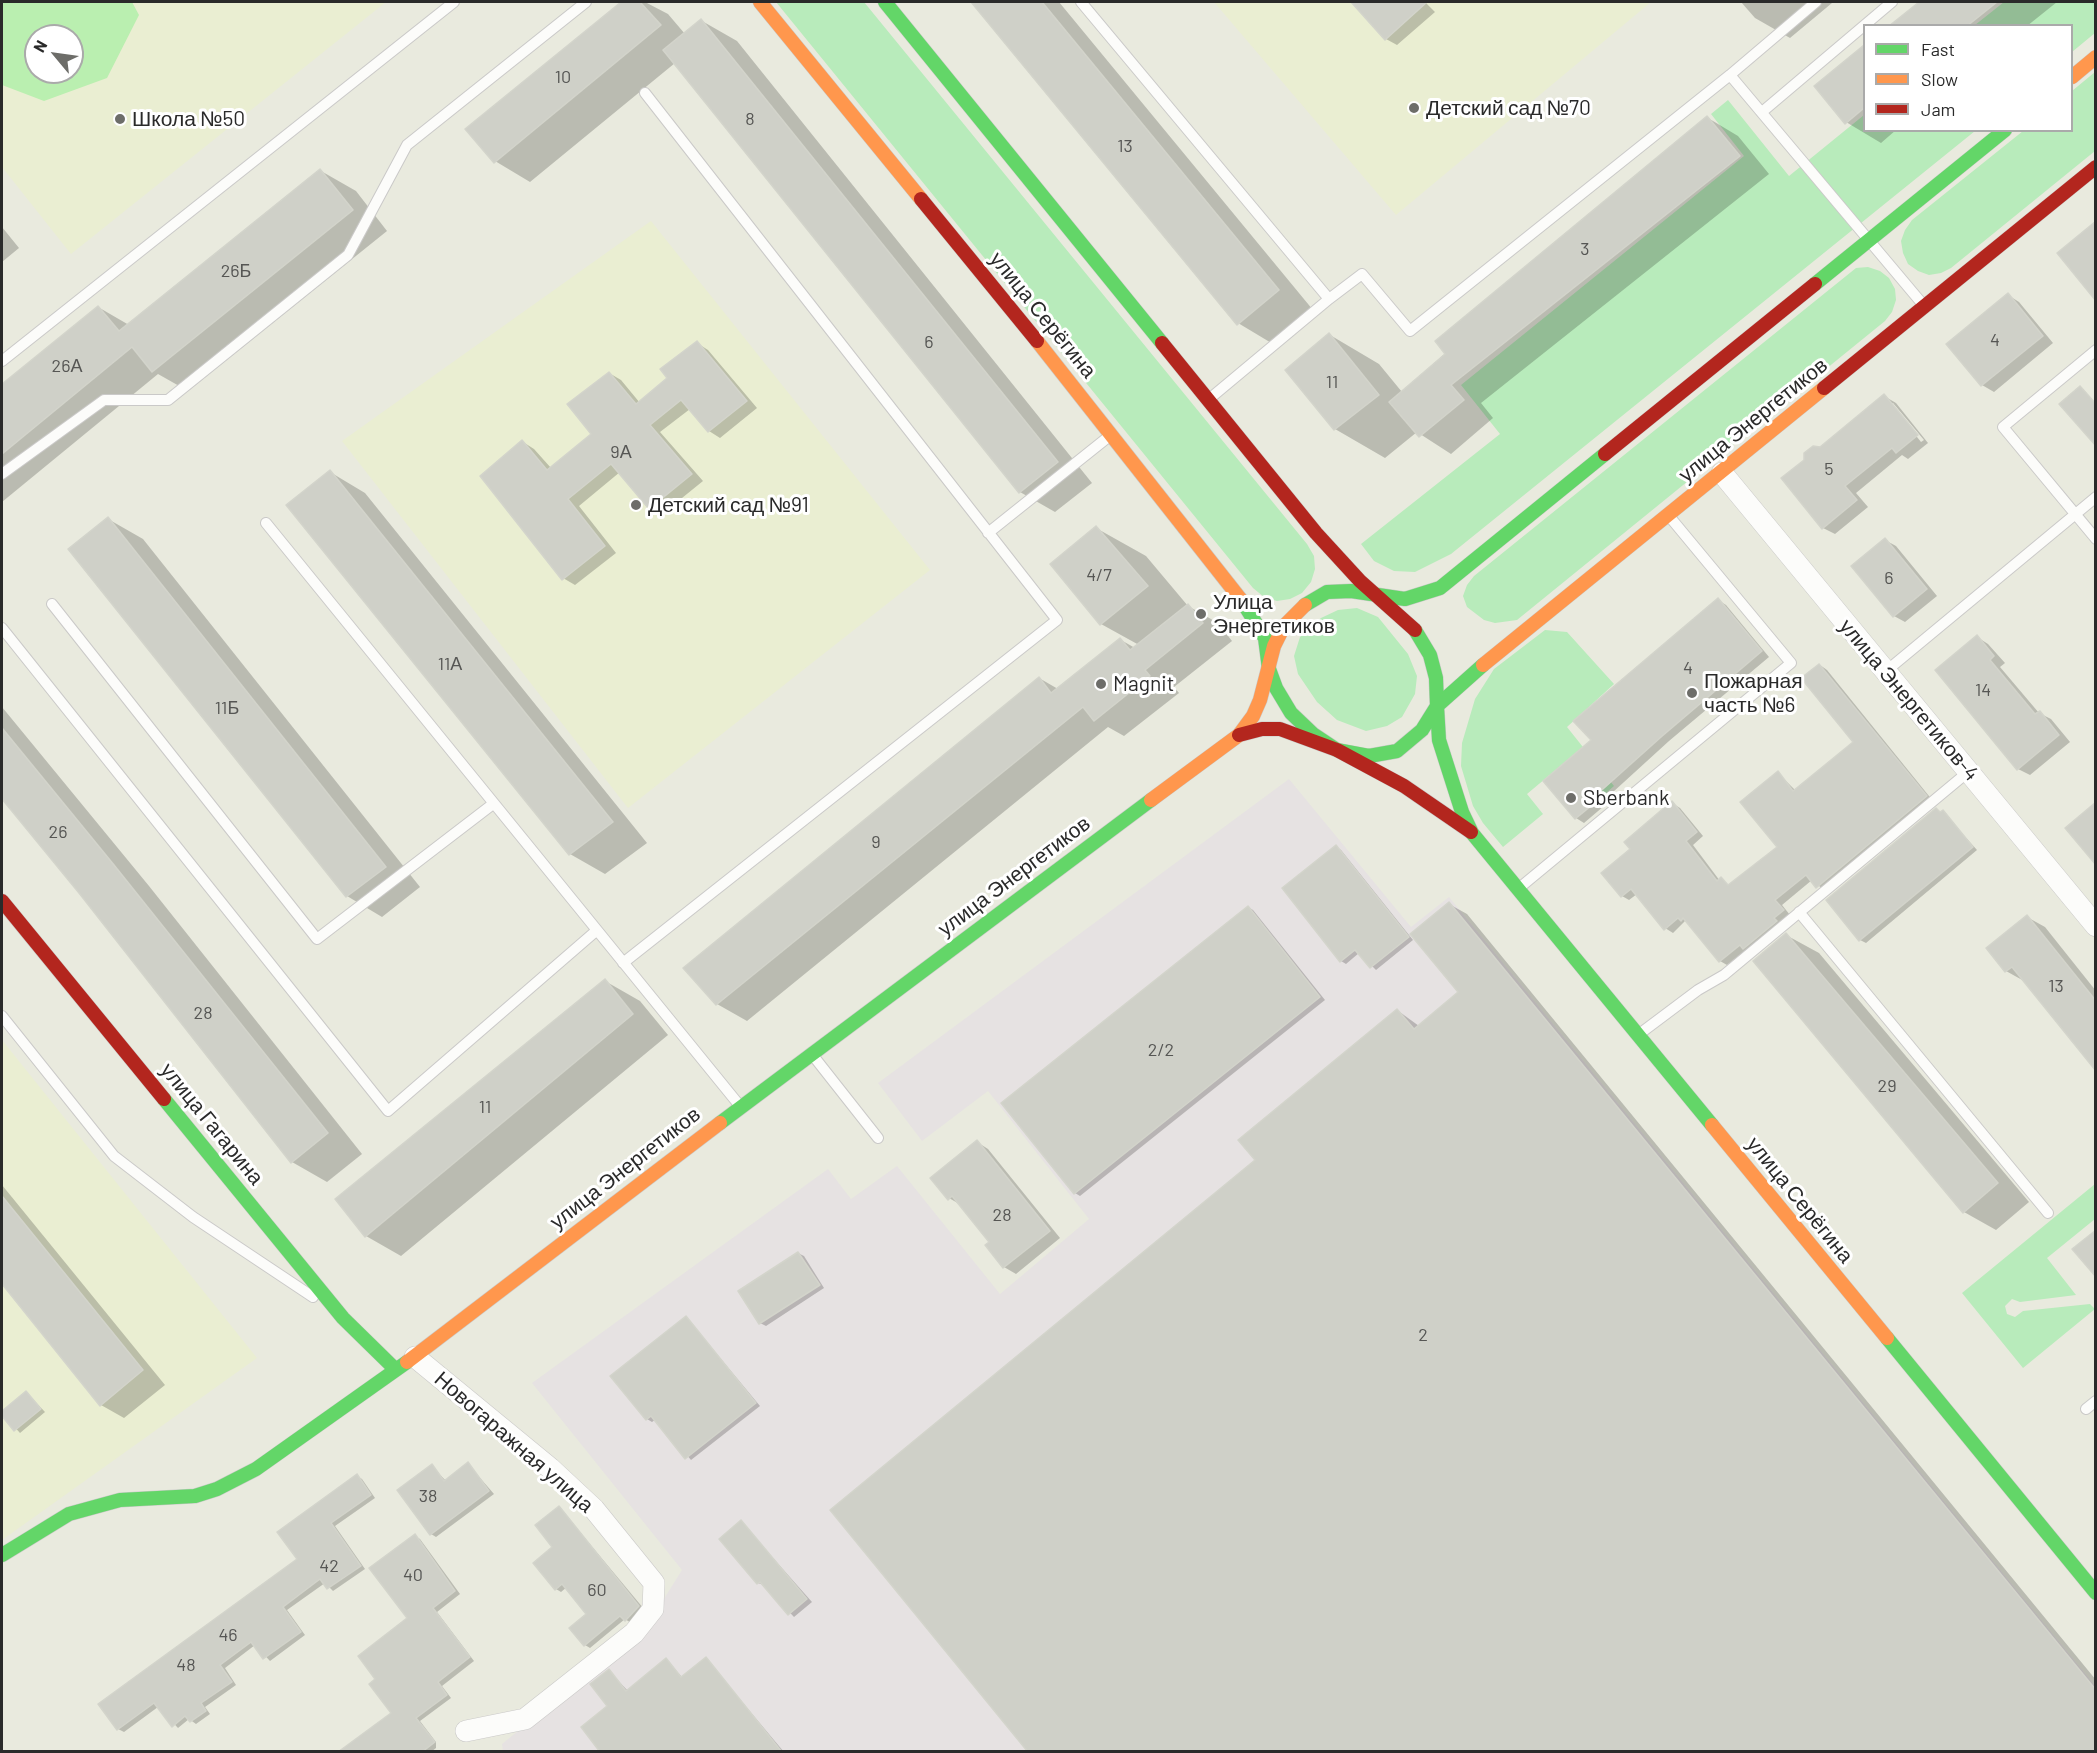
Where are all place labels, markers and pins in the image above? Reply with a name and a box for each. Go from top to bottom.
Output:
place label: Детский сад №70 [1426,95,1591,121]
marker: Детский сад №70 [1407,101,1421,115]
place label: Школа №50 [132,106,245,132]
marker: Школа №50 [113,112,127,126]
place label: Детский сад №91 [648,492,809,518]
marker: Детский сад №91 [629,498,643,512]
place label: Улица Энергетиков [1213,589,1335,639]
marker: Улица Энергетиков [1194,607,1208,621]
place label: Пожарная часть №6 [1704,668,1803,718]
place label: Magnit [1113,671,1174,697]
marker: Magnit [1094,677,1108,691]
marker: Пожарная часть №6 [1685,686,1699,700]
place label: Sberbank [1583,785,1669,811]
marker: Sberbank [1564,791,1578,805]

